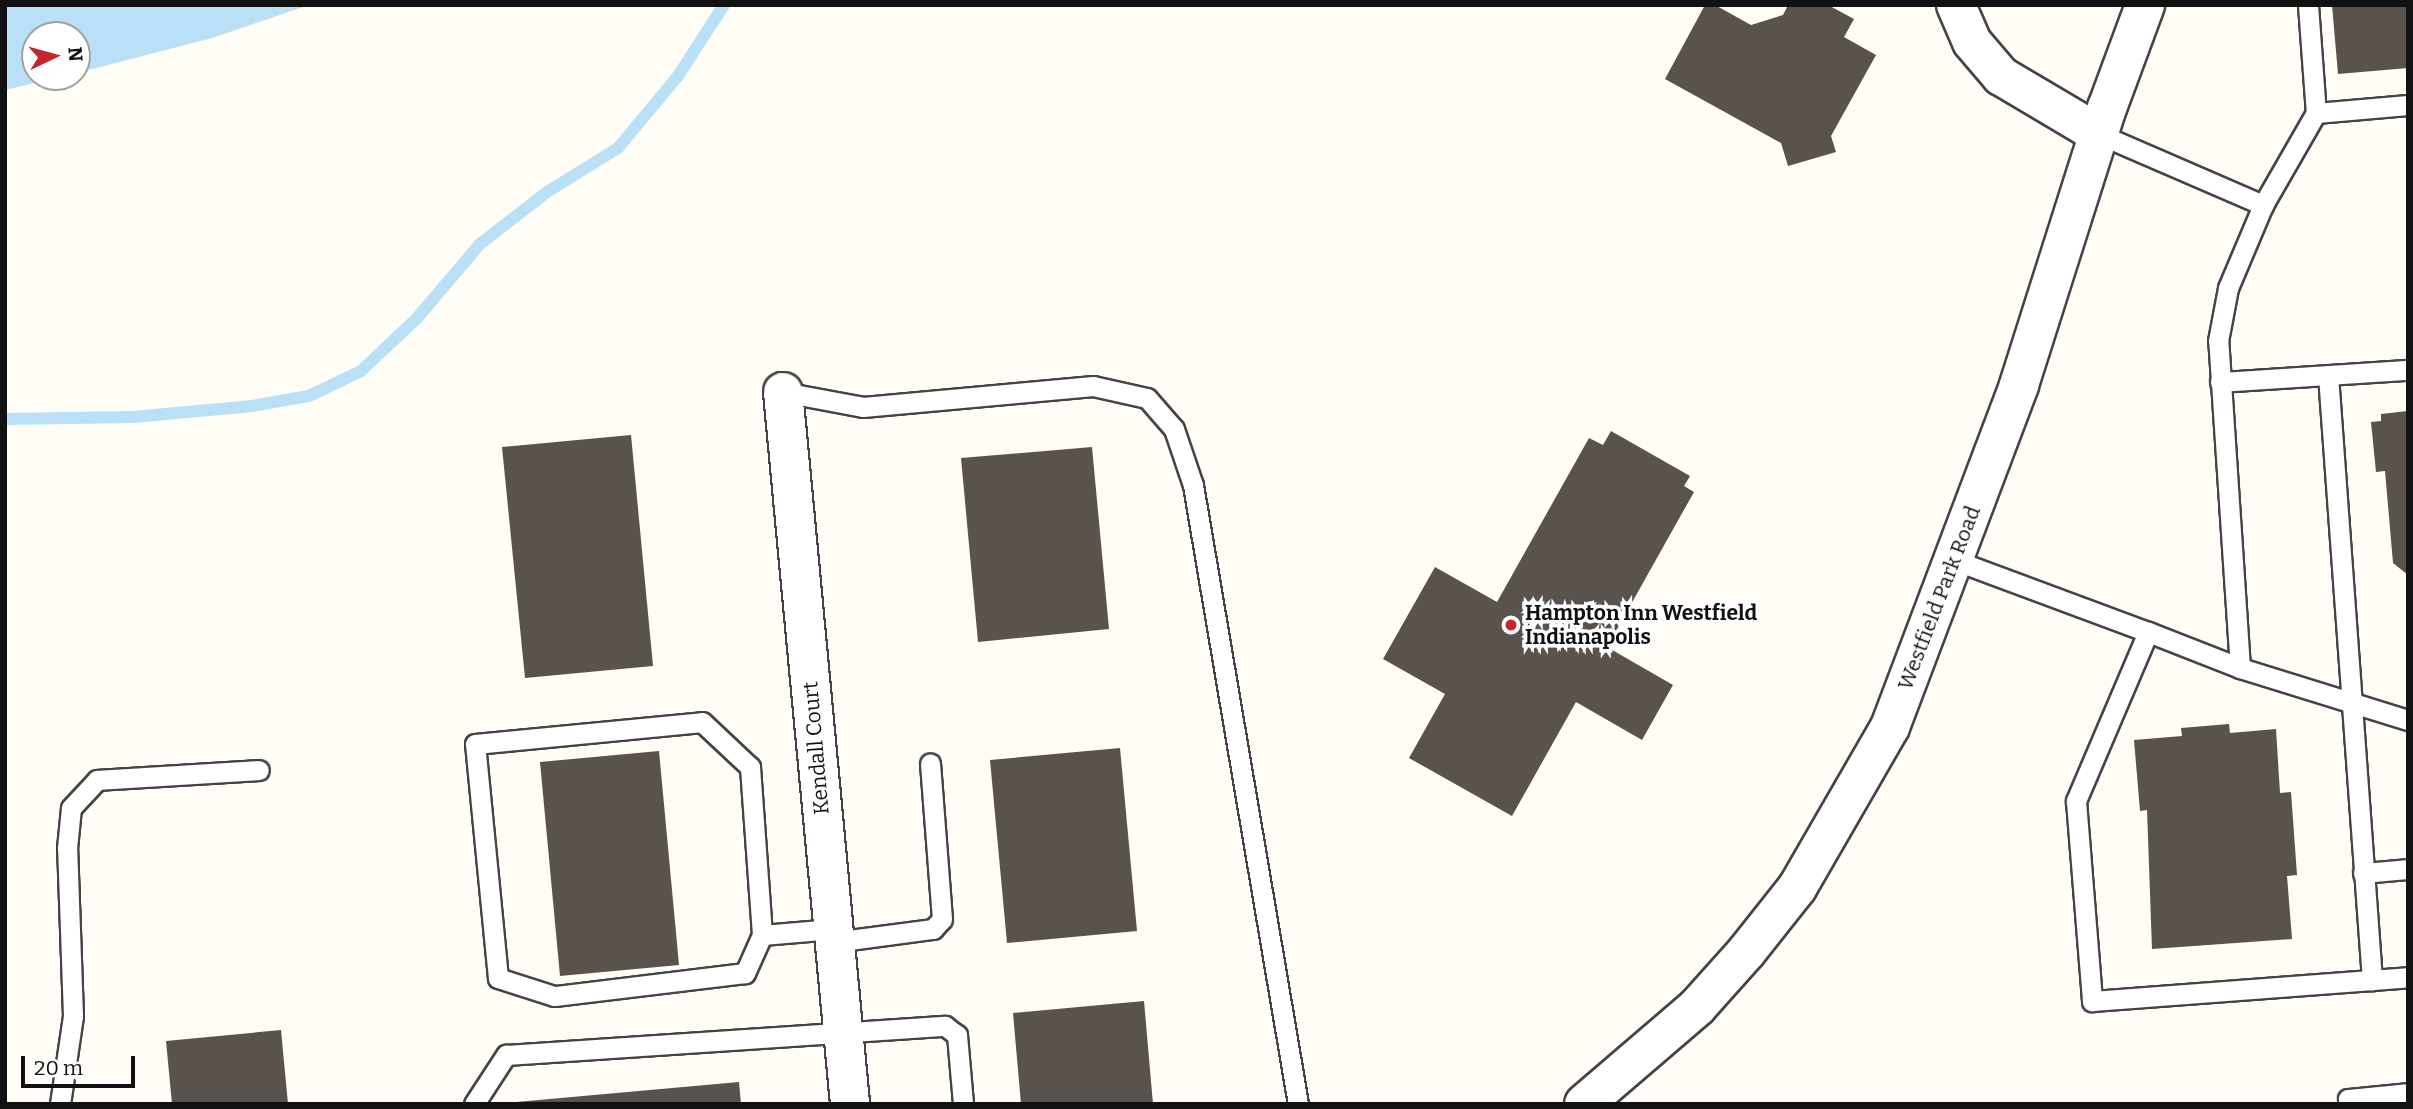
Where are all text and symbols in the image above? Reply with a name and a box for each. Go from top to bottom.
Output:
north arrow [21,21,91,91]
text: N [63,46,88,63]
street label: Westfield Park Road [1892,502,1986,694]
place label: Hampton Inn Westfield Indianapolis [1525,600,1757,650]
marker: Hampton Inn Westfield Indianapolis [1503,617,1519,633]
street label: Kendall Court [798,680,834,816]
scale bar [24,1042,138,1086]
text: 20 m [34,1055,83,1081]

